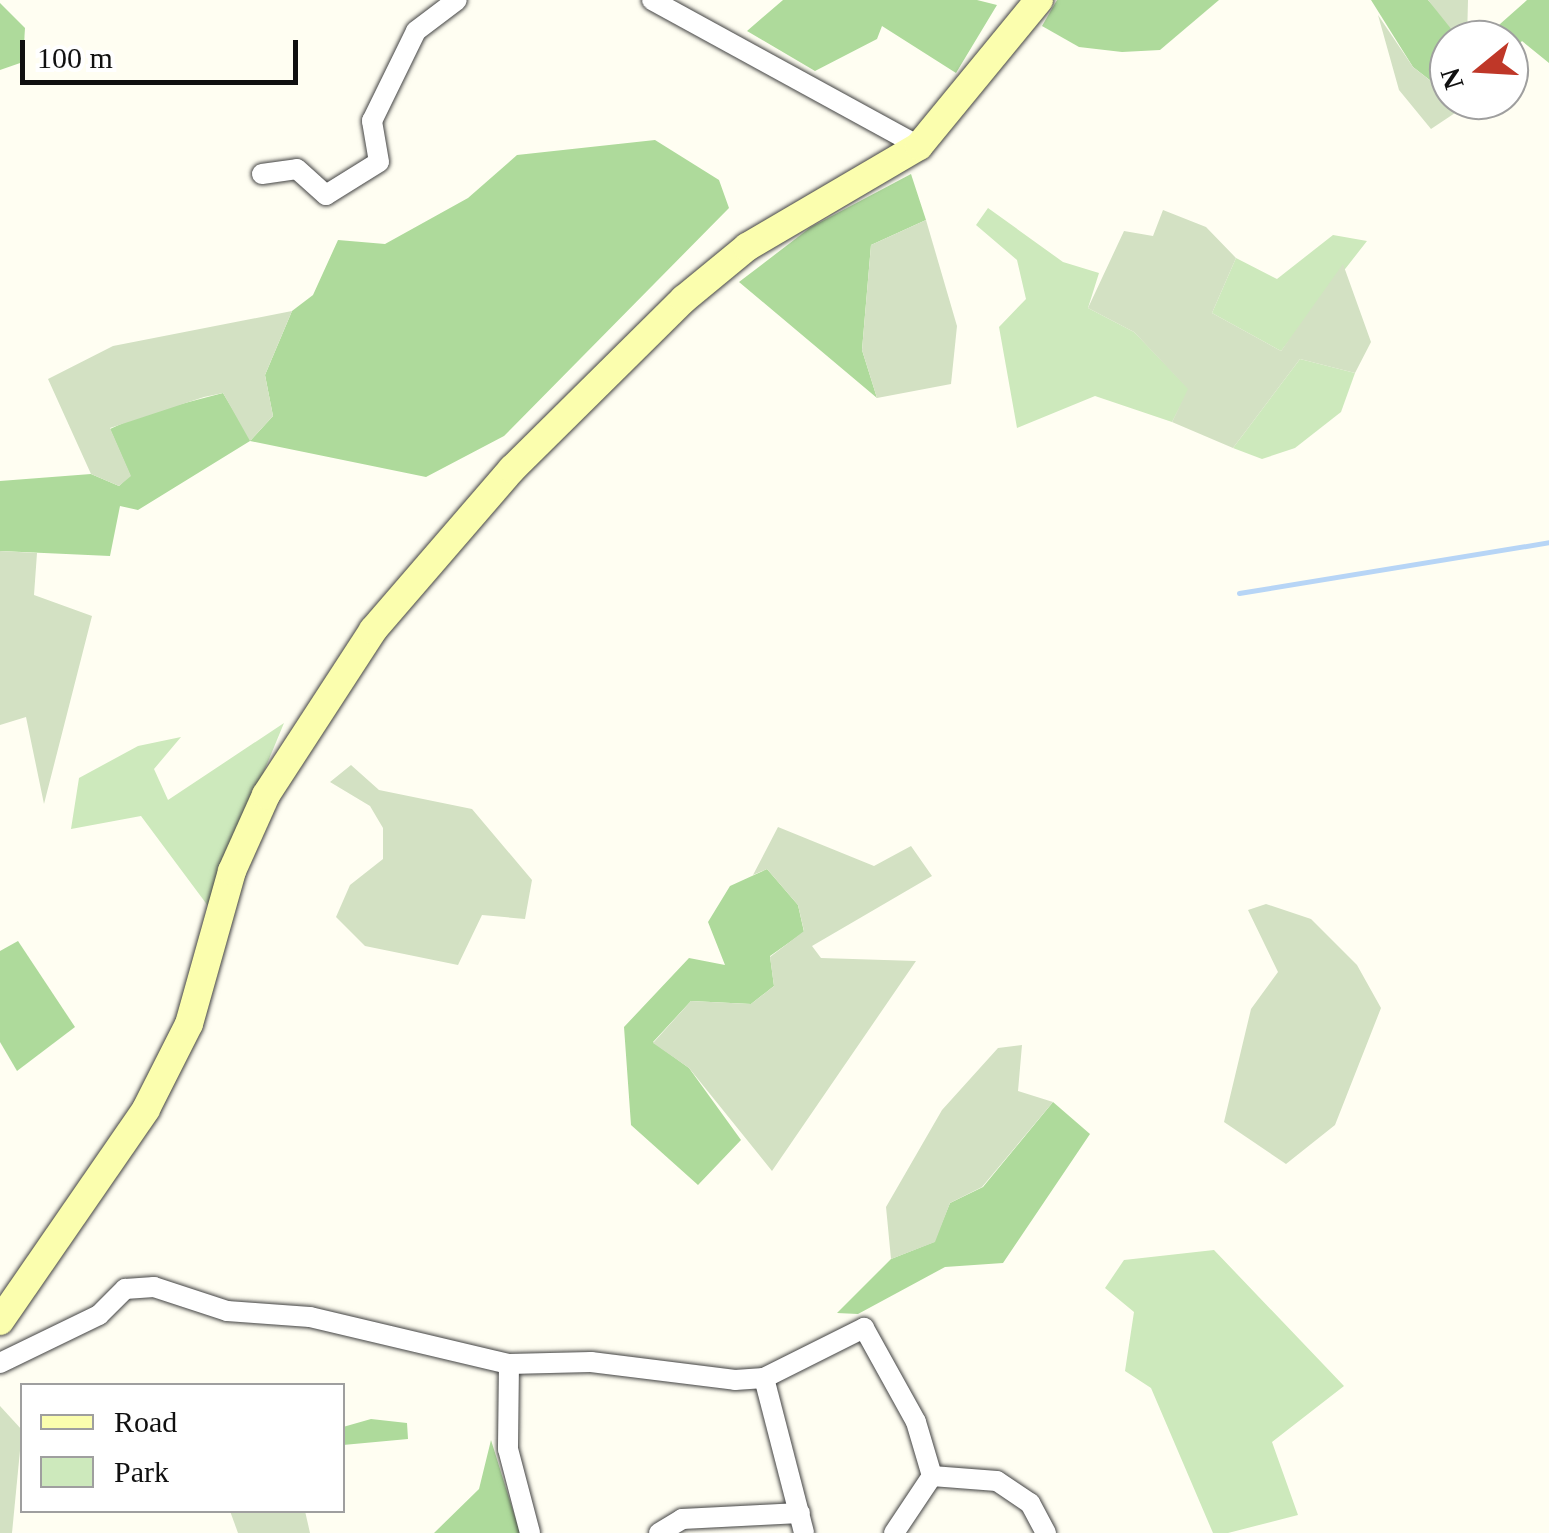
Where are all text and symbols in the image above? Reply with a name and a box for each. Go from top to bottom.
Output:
scale bar [25,20,302,82]
north arrow [1429,20,1529,120]
text: 100 m [37,41,113,74]
text: N [1434,64,1470,93]
legend [20,1383,345,1513]
text: Road [114,1405,177,1438]
text: Park [114,1455,169,1488]

